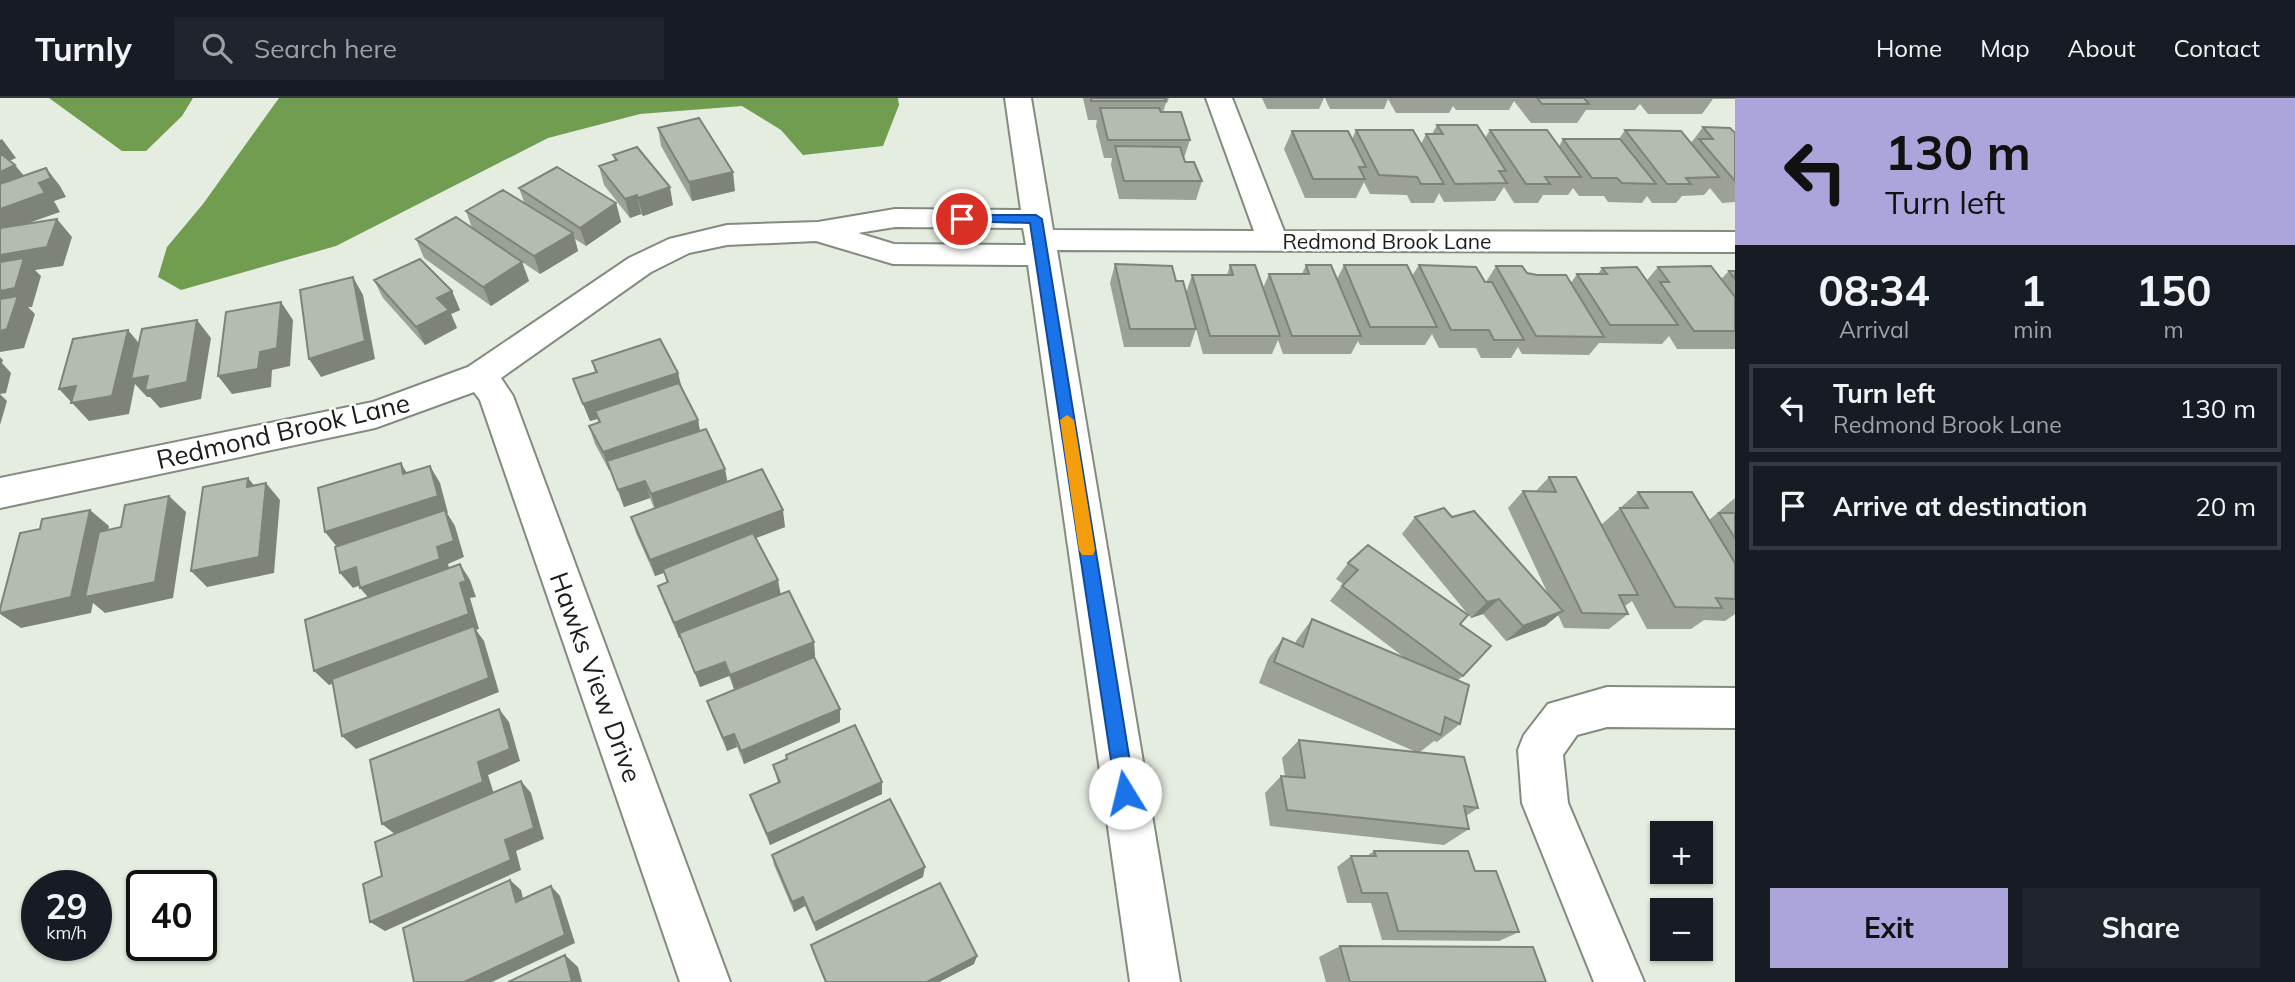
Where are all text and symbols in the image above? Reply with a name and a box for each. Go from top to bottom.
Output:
search box [174,17,664,80]
text: Turnly [35,28,132,69]
icon: search [198,29,236,67]
text: Search here [254,32,397,65]
text: Home [1876,33,1942,63]
text: Map [1980,33,2030,63]
text: About [2068,33,2136,63]
text: Contact [2174,33,2260,63]
text: 130 m [1885,121,2031,182]
icon: left [1770,126,1861,217]
text: Turn left [1885,182,2005,222]
pin [932,189,992,249]
icon: arrive [943,200,981,238]
street label: Redmond Brook Lane [1283,228,1491,254]
text: 08:34 [1819,264,1930,317]
text: 1 [2020,264,2045,317]
text: 150 [2136,264,2211,317]
text: Arrival [1839,315,1909,344]
text: min [2013,315,2052,344]
text: m [2164,315,2184,344]
text: Turn left [1833,377,1935,410]
street label: Redmond Brook Lane [153,386,413,476]
icon: left [1774,389,1812,427]
text: 130 m [2180,392,2256,425]
text: Redmond Brook Lane [1833,410,2062,439]
icon: arrive [1774,487,1812,525]
text: Arrive at destination [1833,490,2088,523]
text: 20 m [2195,490,2256,523]
street label: Hawks View Drive [543,567,649,787]
position arrow [1088,756,1162,830]
map controls [1650,821,1713,961]
button: + [1650,821,1713,884]
speed limit sign: 40 [126,870,217,961]
text: 29 [45,884,88,928]
button: Exit [1770,888,2008,968]
button: Share [2022,888,2260,968]
button: − [1650,898,1713,961]
text: km/h [46,921,87,944]

